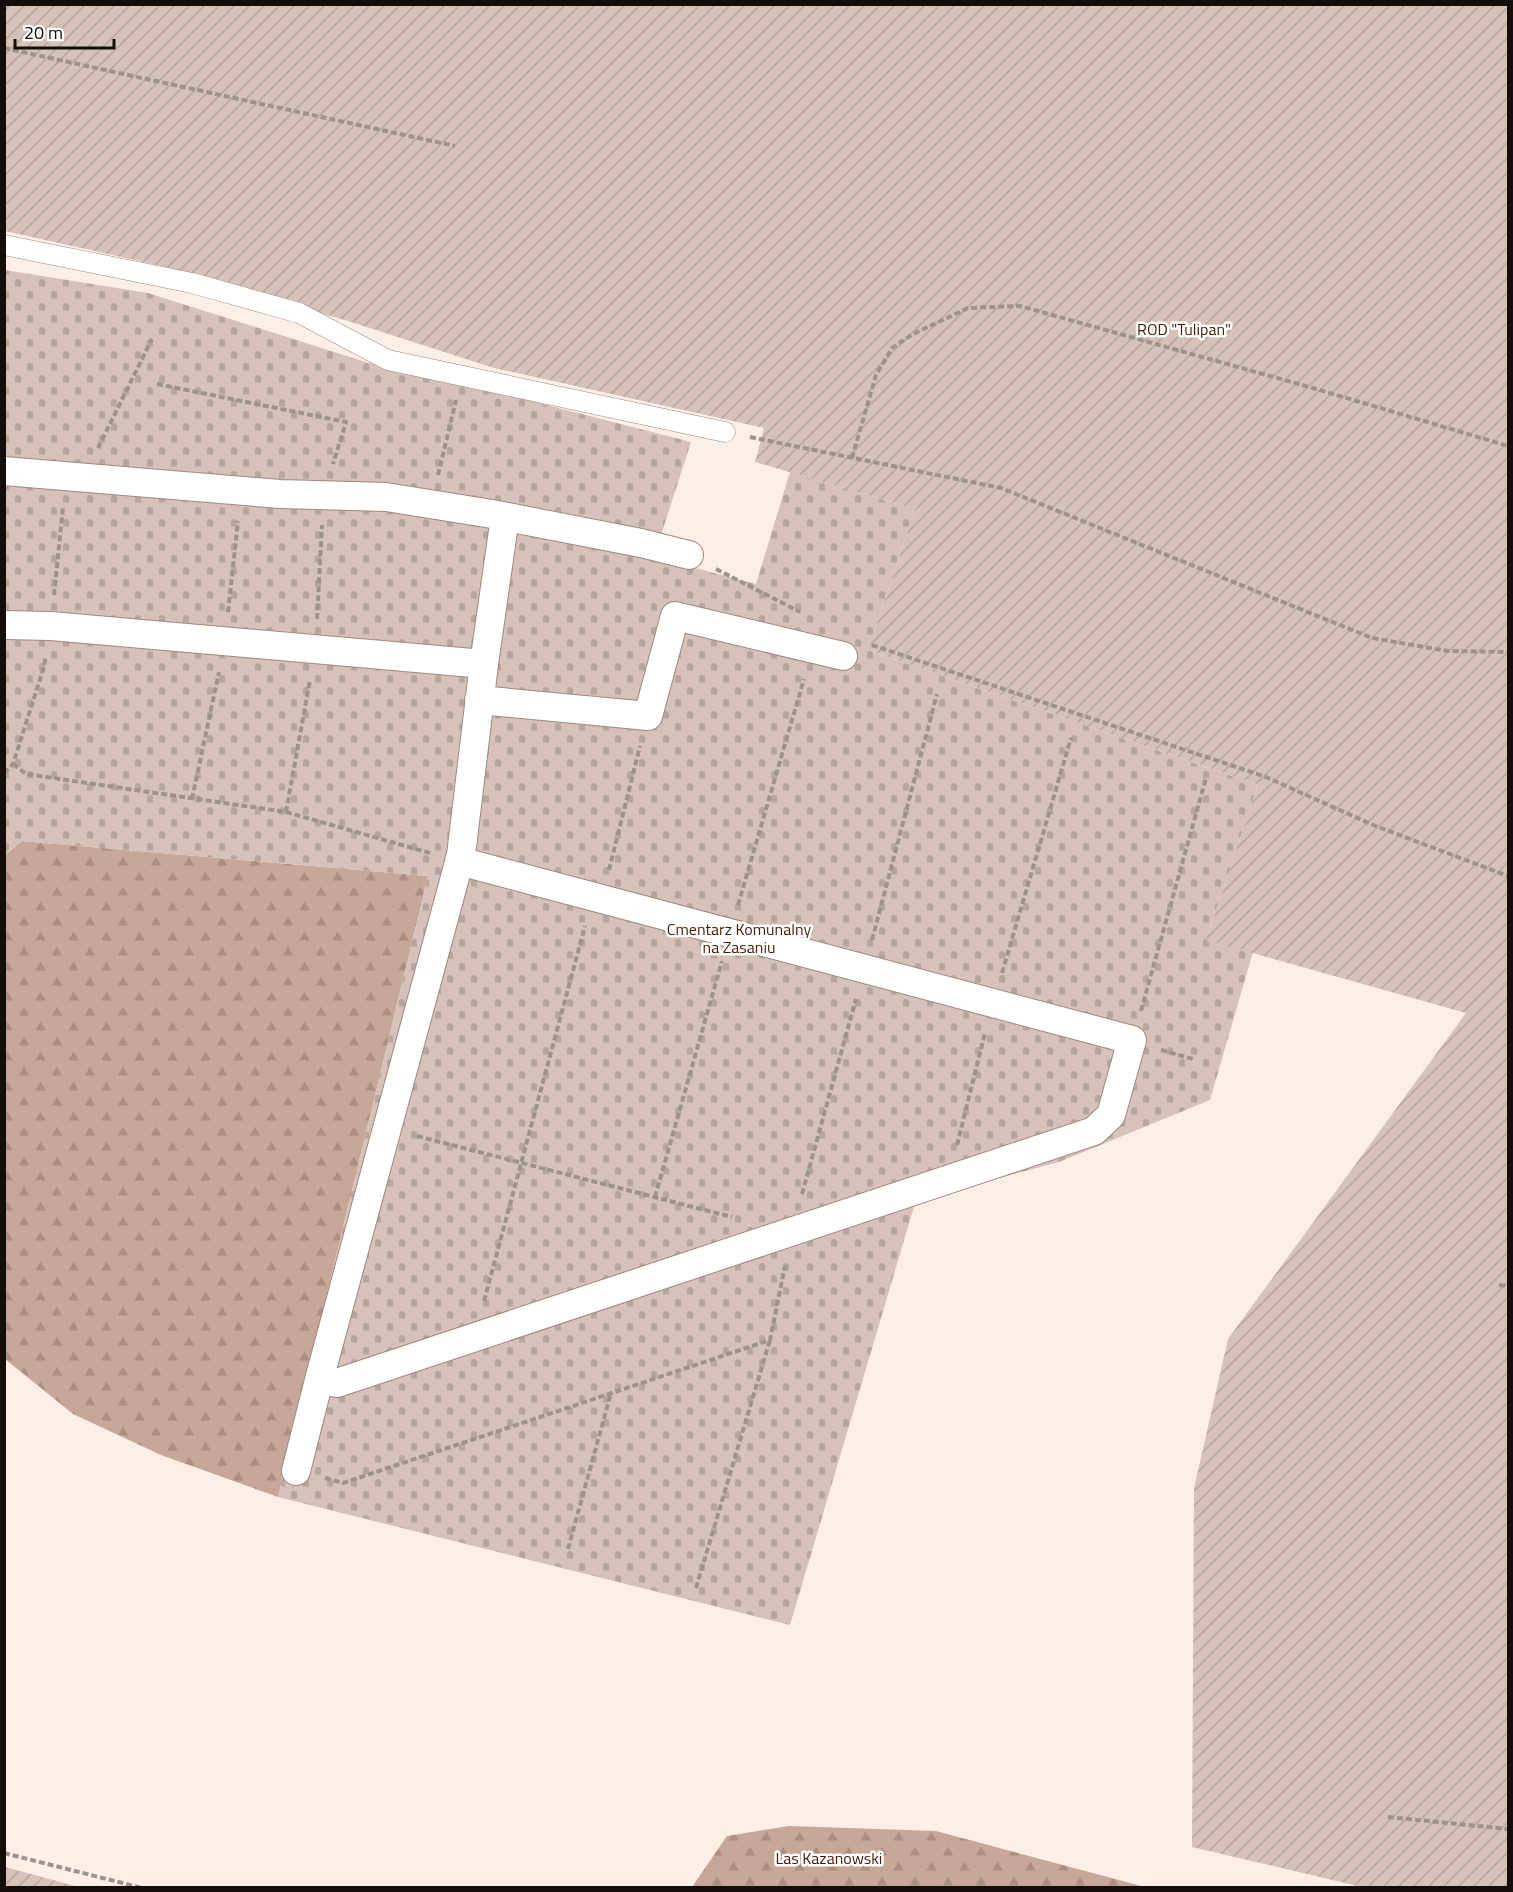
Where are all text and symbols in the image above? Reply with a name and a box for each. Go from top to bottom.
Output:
scale bar [15,12,114,50]
text: 20 m [24,19,63,46]
park label: ROD "Tulipan" [1137,317,1231,341]
park label: Cmentarz Komunalny na Zasaniu [667,917,811,959]
park label: Las Kazanowski [776,1846,882,1870]

